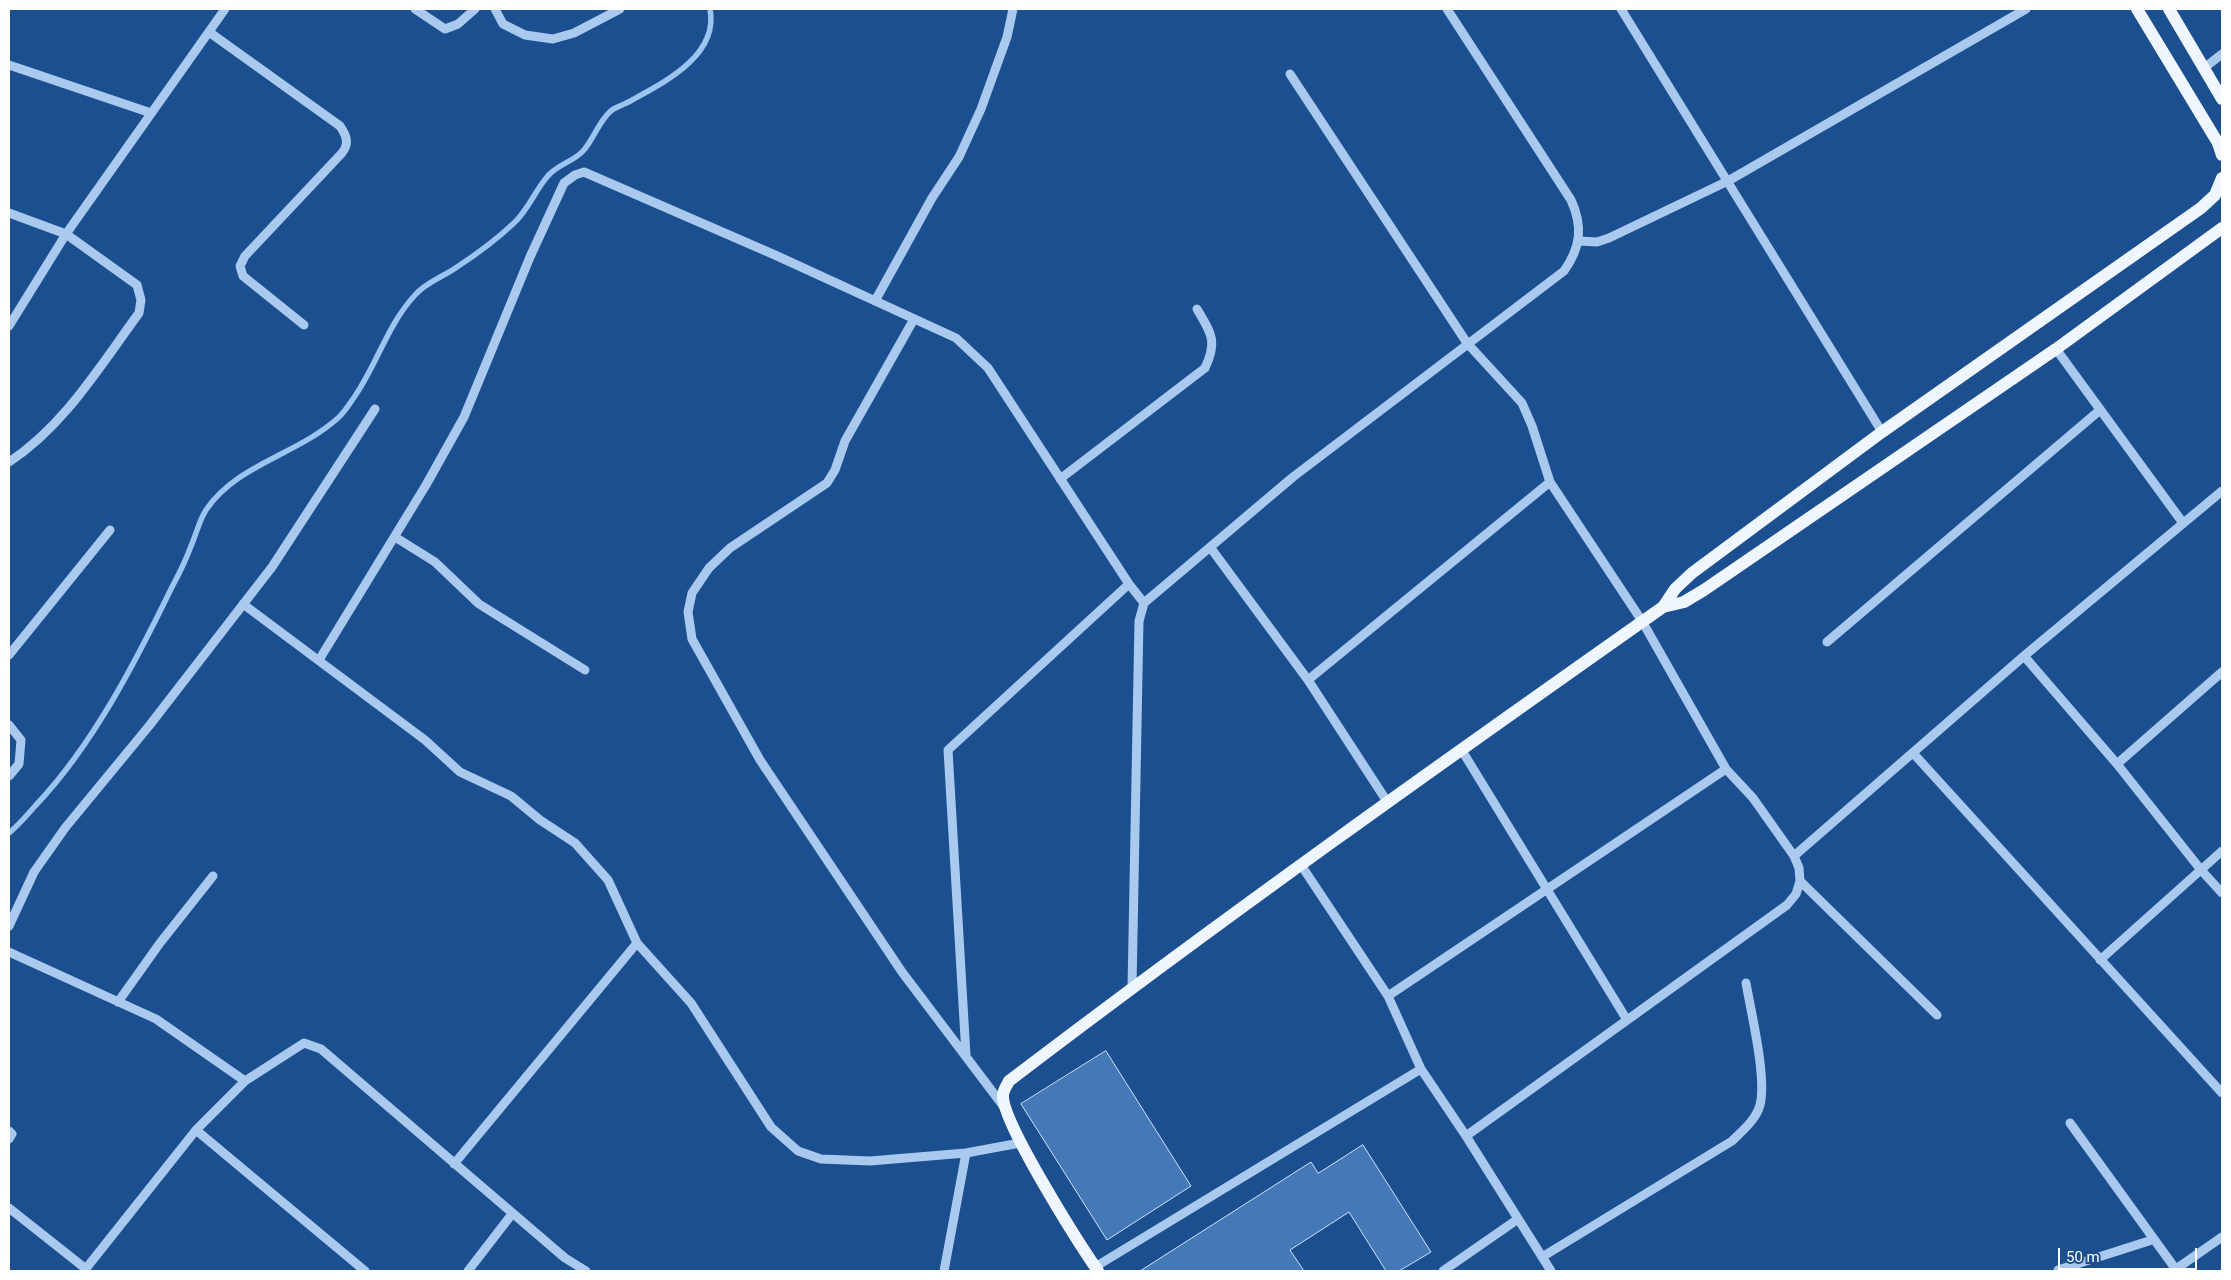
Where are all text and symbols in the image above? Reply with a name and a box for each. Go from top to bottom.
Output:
scale bar [2061,1238,2200,1270]
text: 50 m [2066,1248,2100,1266]

